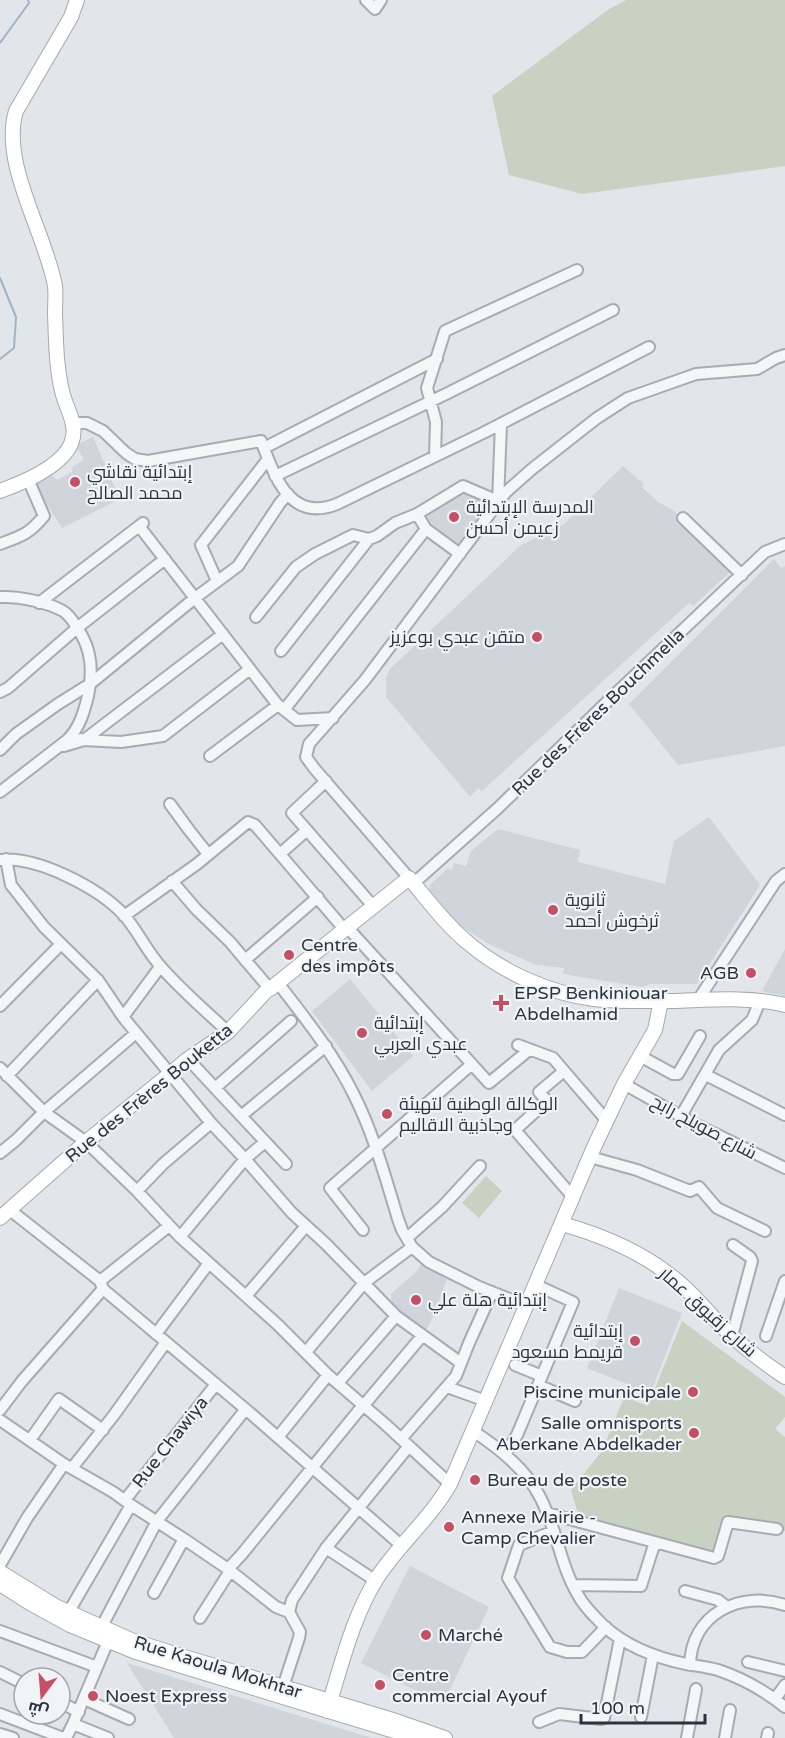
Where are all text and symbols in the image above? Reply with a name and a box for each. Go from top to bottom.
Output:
place label: إبتدائية نقاشي محمد الصالح [87,461,192,505]
marker: إبتدائية نقاشي محمد الصالح [68,475,82,489]
place label: المدرسة الإبتدائية زعيمن أحسن [466,496,594,539]
marker: المدرسة الإبتدائية زعيمن أحسن [447,510,461,524]
street label: Rue des Frères Bouchmella [507,624,689,800]
place label: متقن عبدي بوعزيز [389,626,525,651]
marker: متقن عبدي بوعزيز [530,630,544,644]
place label: ثانوية ثرخوش أحمد [565,889,659,932]
marker: ثانوية ثرخوش أحمد [546,903,560,917]
place label: Centre des impôts [301,934,395,977]
marker: Centre des impôts [282,948,296,962]
place label: AGB [700,962,739,984]
marker: AGB [744,966,758,980]
place label: EPSP Benkiniouar Abdelhamid [514,982,668,1025]
marker: EPSP Benkiniouar Abdelhamid [492,994,510,1012]
place label: إبتدائية عبدي العربي [374,1012,468,1058]
street label: Rue des Frères Bouketta [61,1019,237,1167]
marker: إبتدائية عبدي العربي [355,1026,369,1040]
street label: شارع صويلح رابح [647,1090,761,1165]
place label: الوكالة الوطنية لتهيئة وجاذبية الاقاليم [399,1093,558,1137]
marker: الوكالة الوطنية لتهيئة وجاذبية الاقاليم [380,1107,394,1121]
street label: شارع زقيوق عمار [653,1262,761,1362]
place label: إبتدائية هلة علي [428,1289,547,1314]
marker: إبتدائية هلة علي [409,1293,423,1307]
place label: إبتدائية قريمط مسعود [512,1320,623,1363]
marker: إبتدائية قريمط مسعود [628,1334,642,1348]
place label: Piscine municipale [523,1381,681,1403]
marker: Piscine municipale [686,1385,700,1399]
street label: Rue Chawiya [127,1392,213,1492]
place label: Salle omnisports Aberkane Abdelkader [496,1412,682,1455]
marker: Salle omnisports Aberkane Abdelkader [687,1426,701,1440]
place label: Bureau de poste [487,1469,627,1491]
marker: Bureau de poste [468,1473,482,1487]
place label: Annexe Mairie - Camp Chevalier [461,1506,596,1549]
marker: Annexe Mairie - Camp Chevalier [442,1520,456,1534]
place label: Marché [438,1624,503,1646]
marker: Marché [419,1628,433,1642]
street label: Rue Kaoula Mokhtar [131,1631,305,1703]
place label: Centre commercial Ayouf [392,1664,547,1707]
north arrow [12,1666,72,1726]
marker: Centre commercial Ayouf [373,1678,387,1692]
place label: Noest Express [105,1685,227,1707]
scale bar [581,1687,706,1725]
marker: Noest Express [86,1689,100,1703]
text: ش [26,1697,51,1722]
text: 100 m [590,1697,645,1719]

